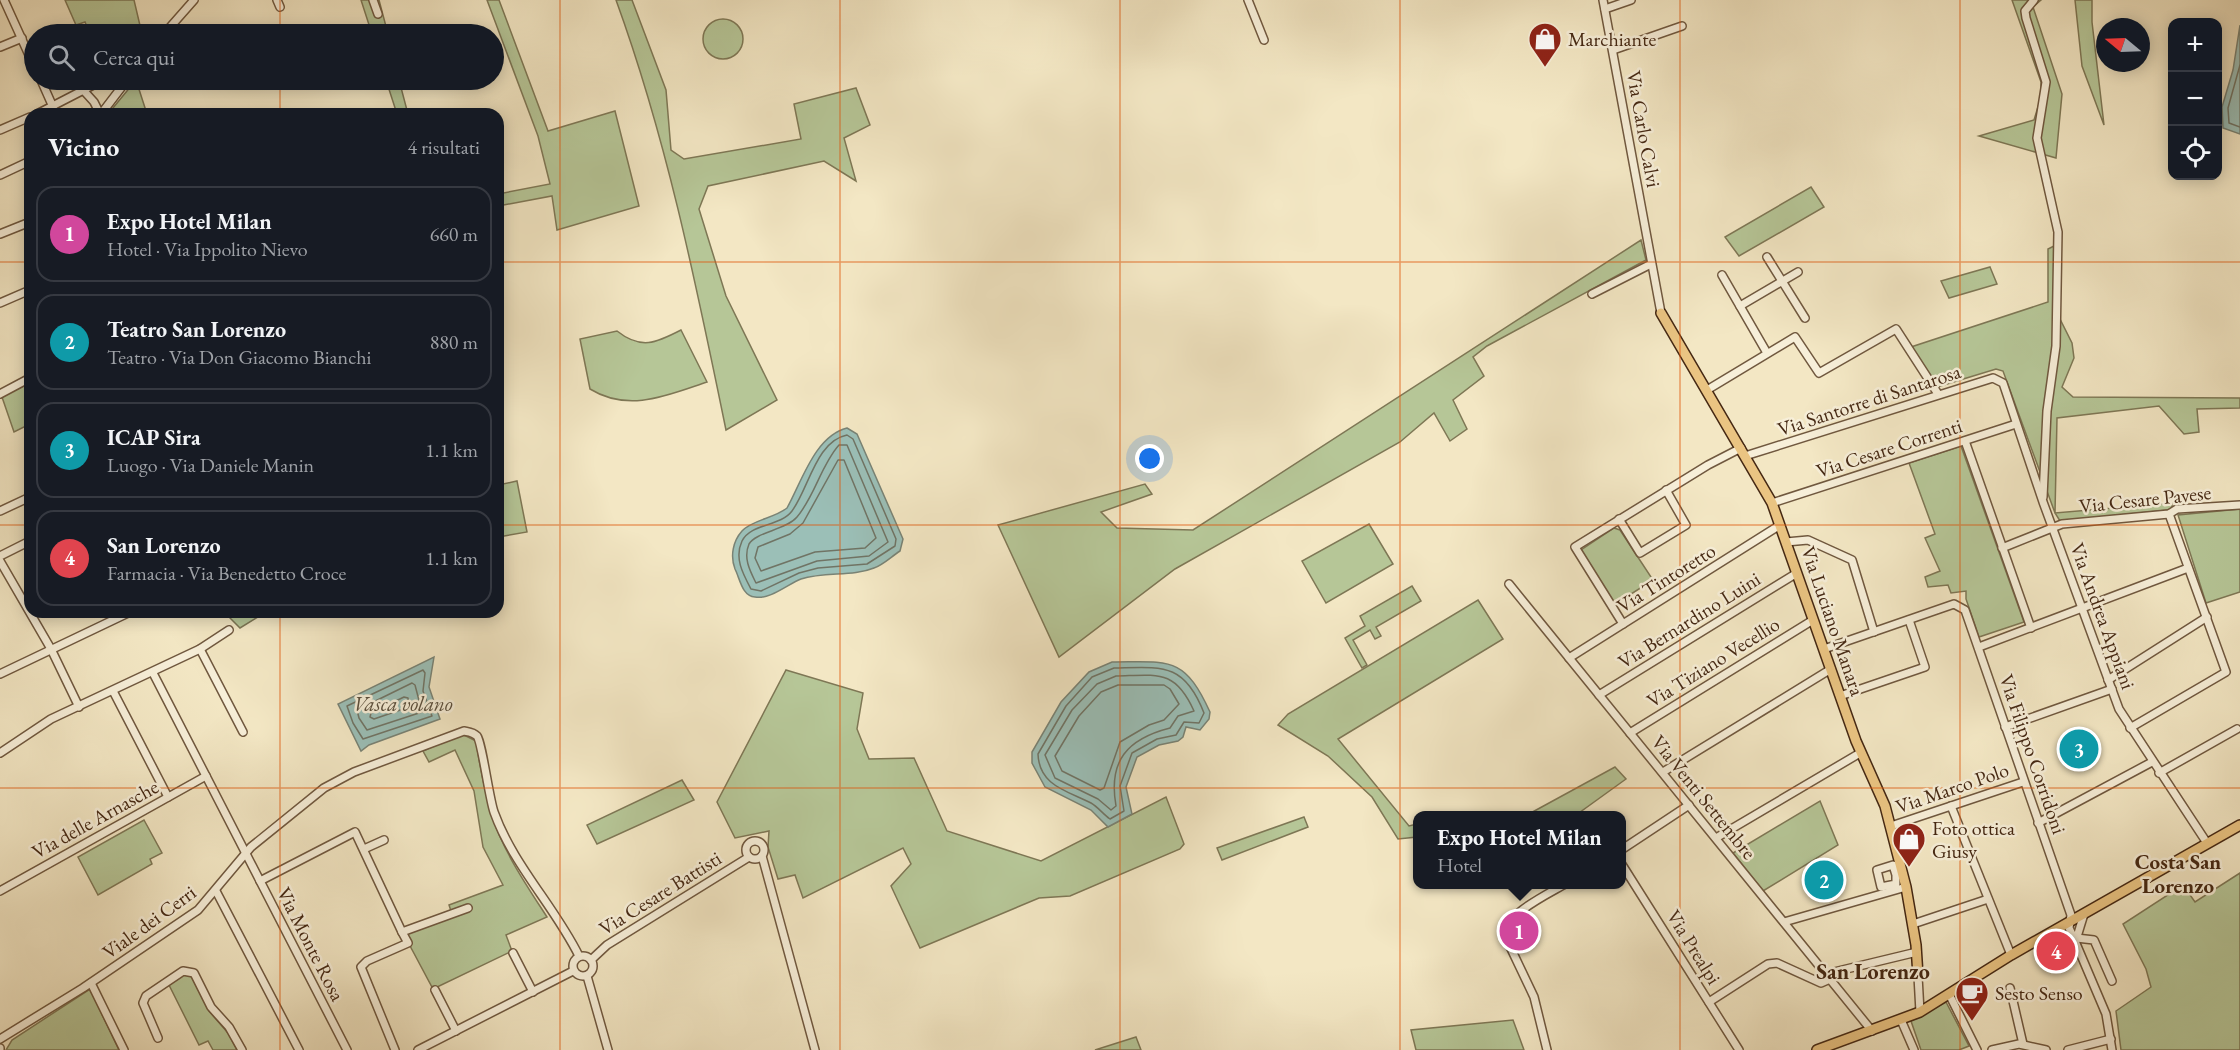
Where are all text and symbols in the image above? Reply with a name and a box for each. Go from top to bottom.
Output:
north arrow [2096,18,2150,72]
map controls [2168,18,2222,180]
button: + [2168,18,2222,72]
shop icon: Marchiante [1527,21,1563,68]
search box [24,24,504,90]
place label: Marchiante [1568,26,1656,52]
icon: search [45,41,78,74]
text: Cerca qui [93,43,175,72]
street label: Via Carlo Calvi [1621,69,1667,190]
button: − [2168,72,2222,126]
button: locate [2168,126,2222,180]
text: Vicino [48,130,119,164]
text: 4 risultati [408,134,480,160]
text: Expo Hotel Milan [107,207,272,236]
text: 1 [64,221,75,247]
text: 660 m [430,221,478,247]
text: Hotel · Via Ippolito Nievo [107,236,308,262]
text: Teatro San Lorenzo [107,315,286,344]
text: 2 [64,329,75,355]
text: 880 m [430,329,478,355]
text: Teatro · Via Don Giacomo Bianchi [107,344,371,370]
street label: Via Santorre di Santarosa [1774,358,1964,442]
street label: Via Cesare Correnti [1813,412,1965,484]
text: ICAP Sira [107,423,201,452]
text: 3 [64,437,75,463]
text: 1.1 km [425,437,478,463]
your location [1135,444,1164,473]
text: Luogo · Via Daniele Manin [107,452,314,478]
street label: Via Cesare Pavese [2078,479,2213,519]
text: San Lorenzo [107,531,221,560]
street label: Via Tintoretto [1612,537,1720,619]
street label: Via Andrea Appiani [2064,539,2142,693]
street label: Via Luciano Manara [1795,543,1871,699]
text: 4 [64,545,75,571]
text: 1.1 km [425,545,478,571]
text: Farmacia · Via Benedetto Croce [107,560,346,586]
street label: Via Bernardino Luini [1613,566,1765,674]
street label: Via Tiziano Vecellio [1642,611,1784,713]
street label: Via Filippo Corridoni [1993,671,2073,837]
water label: Vasca volano [353,690,453,717]
pin: 3 [2060,726,2098,771]
street label: Via Venti Settembre [1646,729,1762,865]
street label: Via Marco Polo [1892,756,2012,820]
street label: Via delle Arnasche [27,773,163,865]
popup [1413,811,1626,889]
place label: Foto ottica Giusy [1932,815,2015,864]
shop icon: Foto ottica Giusy [1891,821,1927,868]
text: Expo Hotel Milan [1437,823,1602,852]
street label: Via Cesare Battisti [594,845,726,941]
district label: Costa San Lorenzo [2135,848,2221,899]
text: Hotel [1437,852,1482,878]
pin: 2 [1804,858,1844,902]
street label: Viale dei Cerri [97,879,201,965]
street label: Via Monte Rosa [271,883,351,1005]
street label: Via Prealpi [1661,905,1727,989]
pin: 1 [1500,908,1538,954]
pin: 4 [2036,928,2076,974]
district label: San Lorenzo [1816,957,1930,986]
cafe icon: Sesto Senso [1954,975,1990,1022]
place label: Sesto Senso [1995,980,2083,1006]

